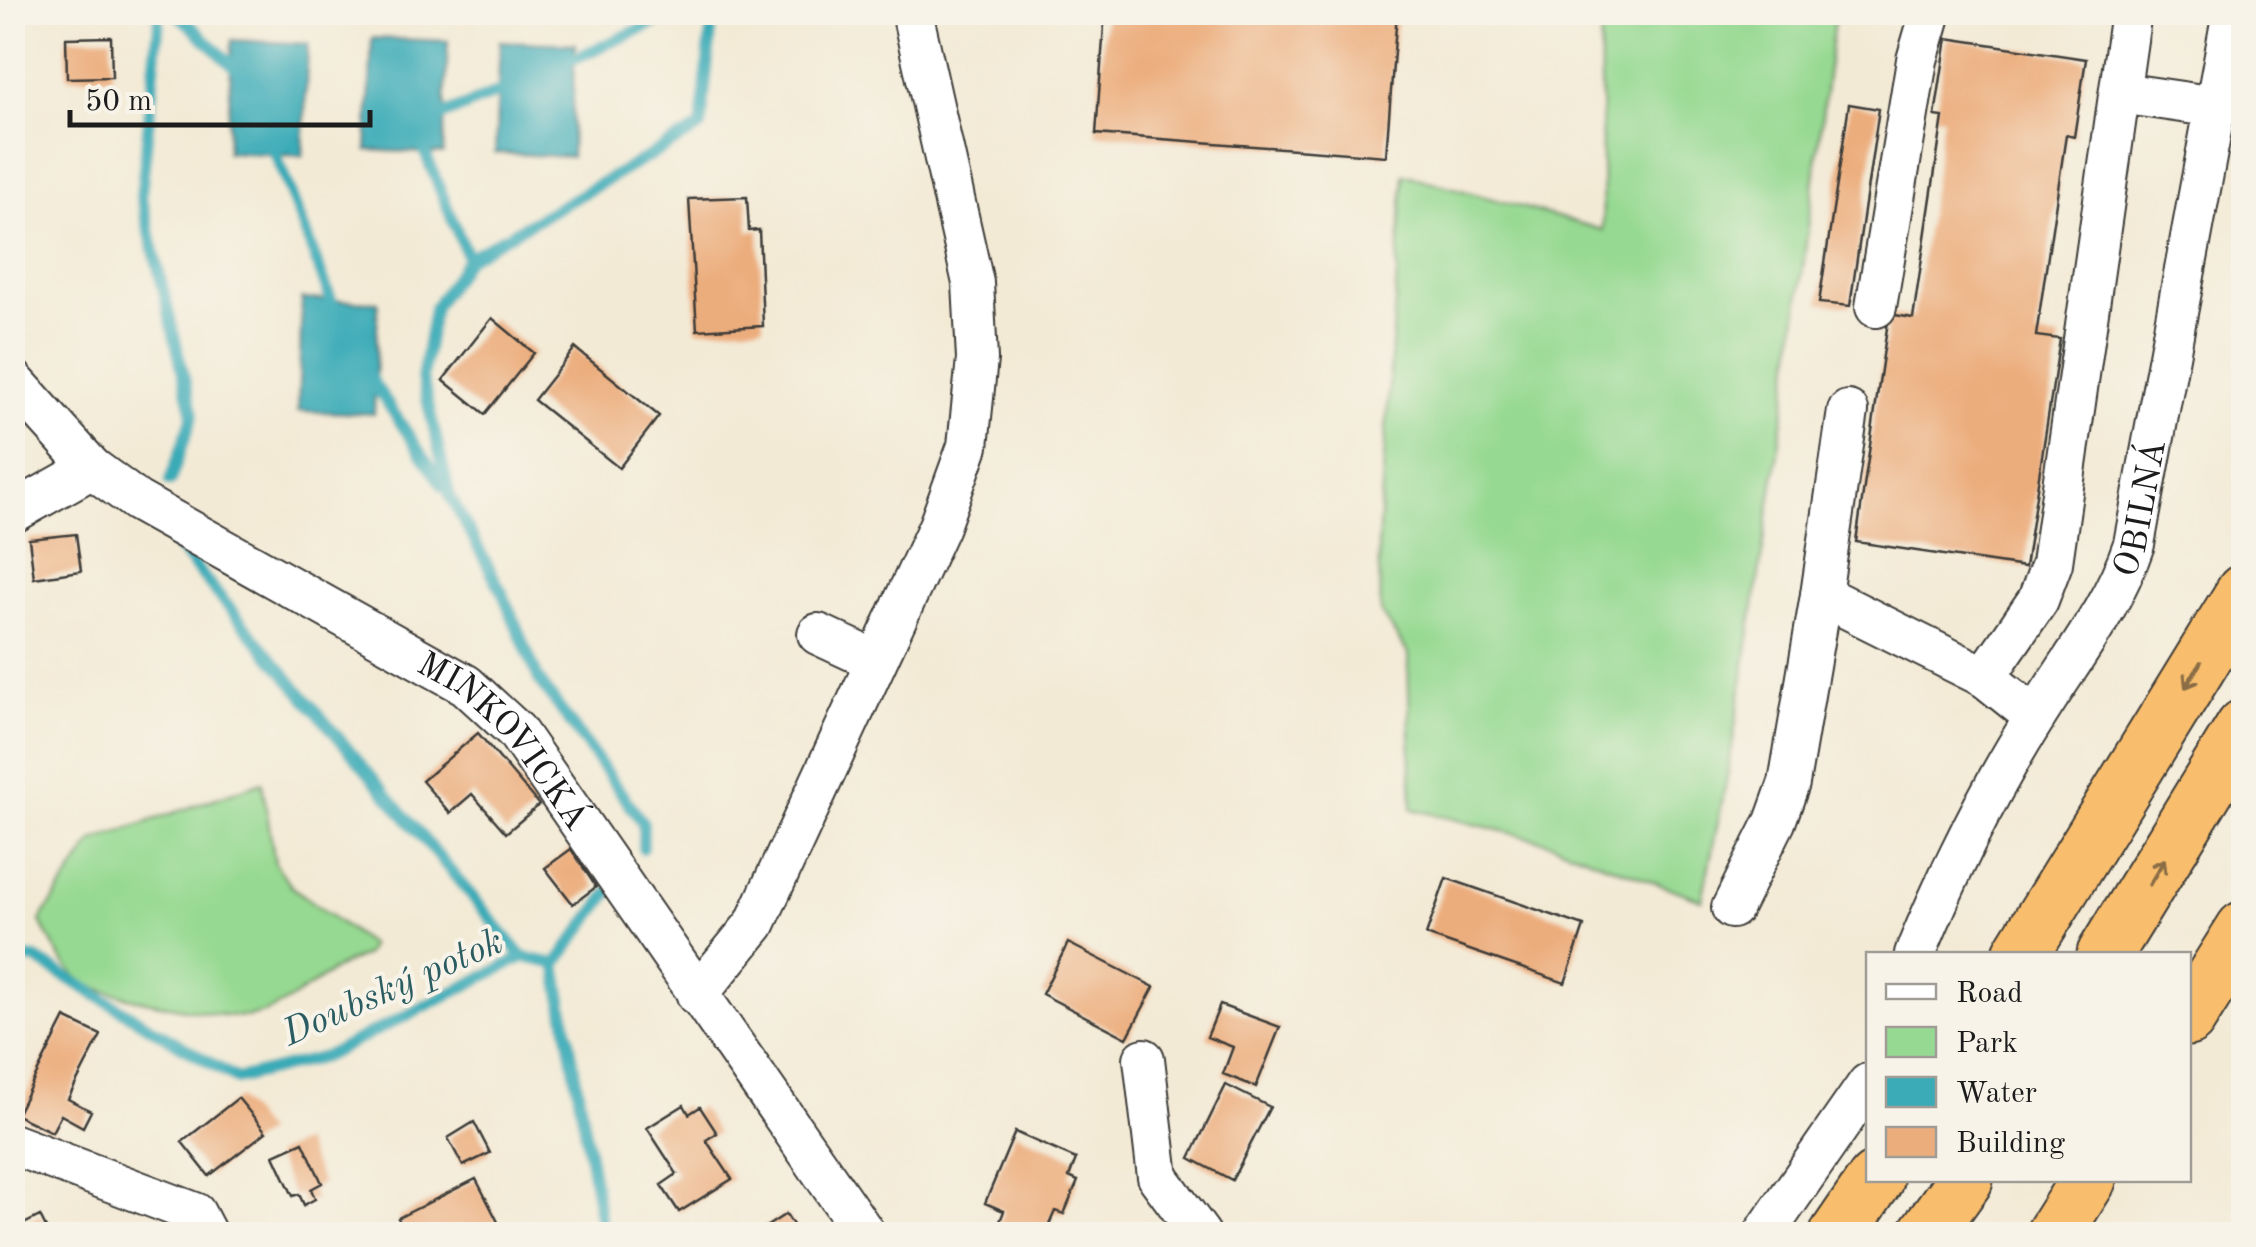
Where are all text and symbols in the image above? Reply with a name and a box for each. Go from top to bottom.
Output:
scale bar [70,65,370,127]
text: 50 m [85,87,152,117]
street label: OBILNÁ [2108,436,2173,583]
street label: MINKOVICKÁ [411,647,600,837]
one-way arrow [2183,660,2203,689]
one-way arrow [2147,858,2167,887]
water label: Doubský potok [276,923,509,1055]
legend [1866,952,2191,1182]
text: Road [1956,979,2023,1009]
text: Park [1956,1029,2018,1059]
text: Water [1956,1079,2037,1109]
text: Building [1956,1129,2065,1159]

